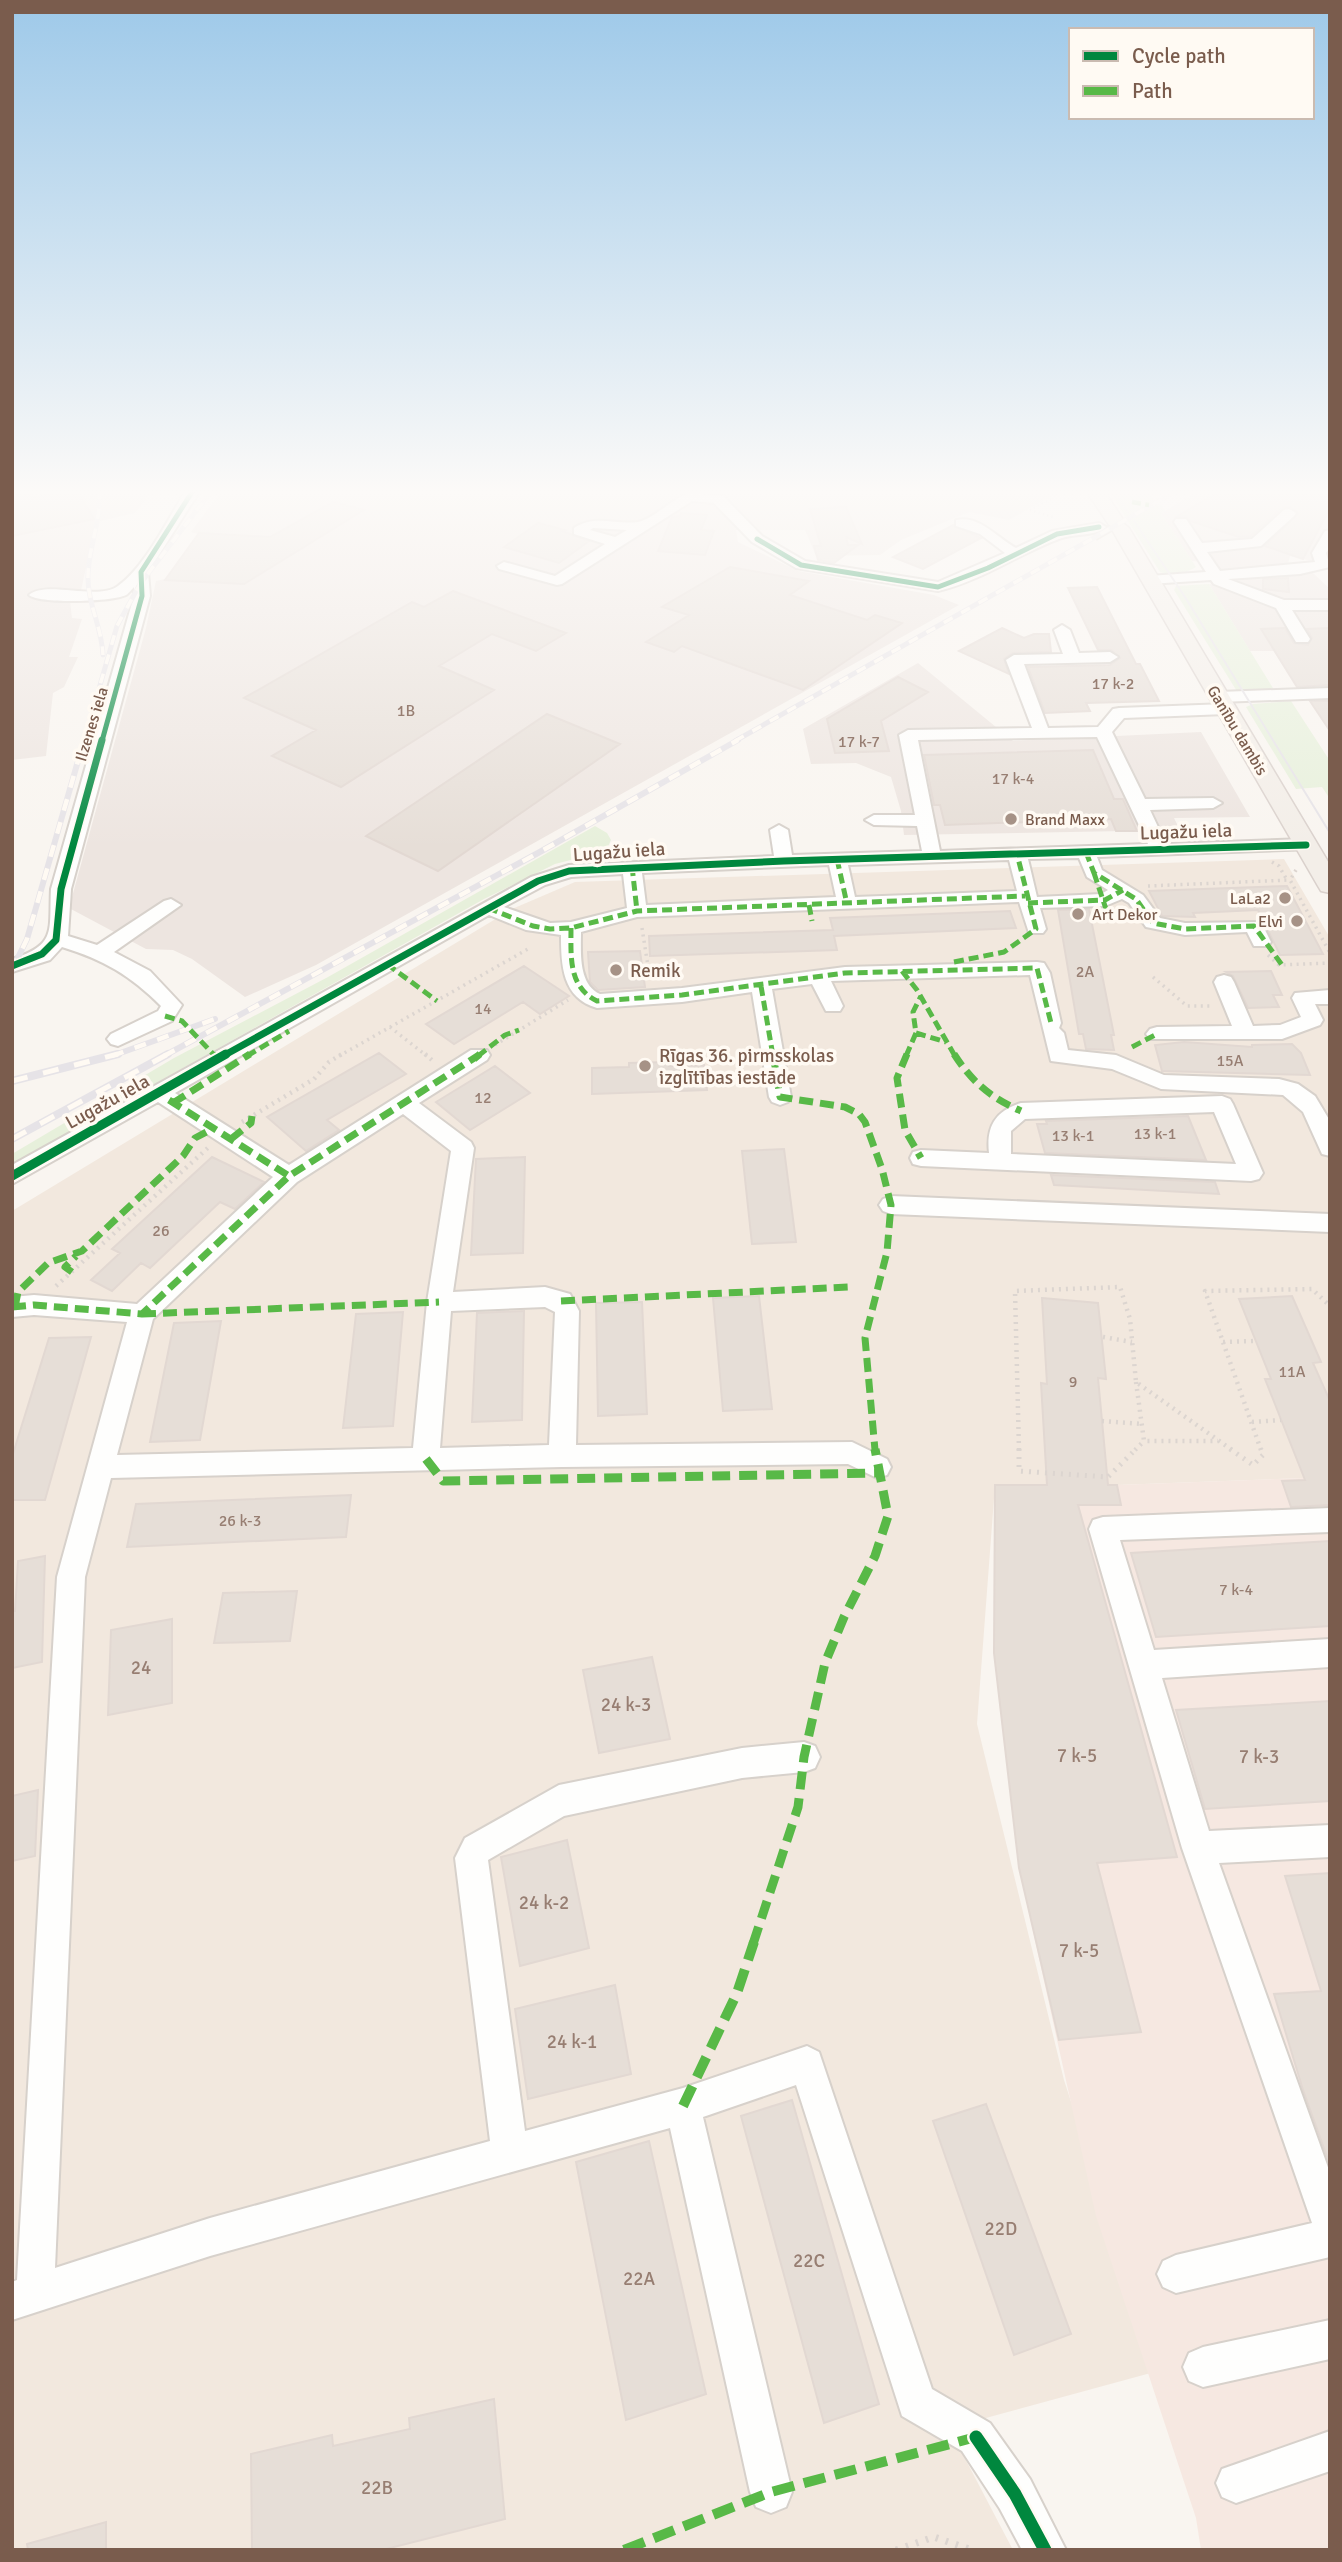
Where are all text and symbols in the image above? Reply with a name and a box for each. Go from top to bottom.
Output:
legend [1069,28,1314,119]
text: Cycle path [1132,43,1226,69]
text: Path [1132,78,1173,104]
house number: 17 k-2 [1092,674,1134,694]
street label: Ganību dambis [1202,682,1272,779]
street label: Ilzenes iela [71,685,113,764]
house number: 1B [397,701,415,721]
house number: 17 k-7 [838,732,880,752]
house number: 17 k-4 [992,769,1035,789]
place label: Brand Maxx [1025,810,1105,830]
marker: Brand Maxx [1003,811,1019,827]
street label: Lugažu iela [1139,818,1233,846]
street label: Lugažu iela [572,837,666,867]
place label: LaLa2 [1230,889,1271,909]
marker: LaLa2 [1277,890,1293,906]
place label: Art Dekor [1092,905,1158,925]
marker: Art Dekor [1070,906,1086,922]
place label: Elvi [1258,912,1283,932]
marker: Elvi [1289,913,1305,929]
place label: Remik [630,959,681,983]
marker: Remik [608,962,624,978]
house number: 2A [1076,962,1094,982]
house number: 14 [474,999,492,1019]
place label: Rīgas 36. pirmsskolas izglītības iestāde [659,1044,834,1090]
house number: 15A [1216,1051,1244,1071]
marker: Rīgas 36. pirmsskolas izglītības iestāde [637,1058,653,1074]
street label: Lugažu iela [61,1069,154,1135]
house number: 12 [474,1088,492,1108]
house number: 13 k-1 [1134,1124,1176,1144]
house number: 13 k-1 [1052,1126,1094,1146]
house number: 26 [152,1221,170,1241]
house number: 11A [1278,1362,1306,1382]
house number: 9 [1069,1372,1077,1392]
house number: 26 k-3 [219,1511,261,1531]
house number: 7 k-4 [1219,1580,1253,1600]
house number: 24 [131,1656,151,1680]
house number: 24 k-3 [601,1693,651,1717]
house number: 7 k-5 [1057,1744,1097,1768]
house number: 7 k-3 [1239,1745,1279,1769]
house number: 24 k-2 [519,1891,569,1915]
house number: 7 k-5 [1059,1939,1099,1963]
house number: 24 k-1 [547,2030,597,2054]
house number: 22D [985,2217,1017,2241]
house number: 22C [793,2249,825,2273]
house number: 22A [623,2267,655,2291]
house number: 22B [361,2476,393,2500]

